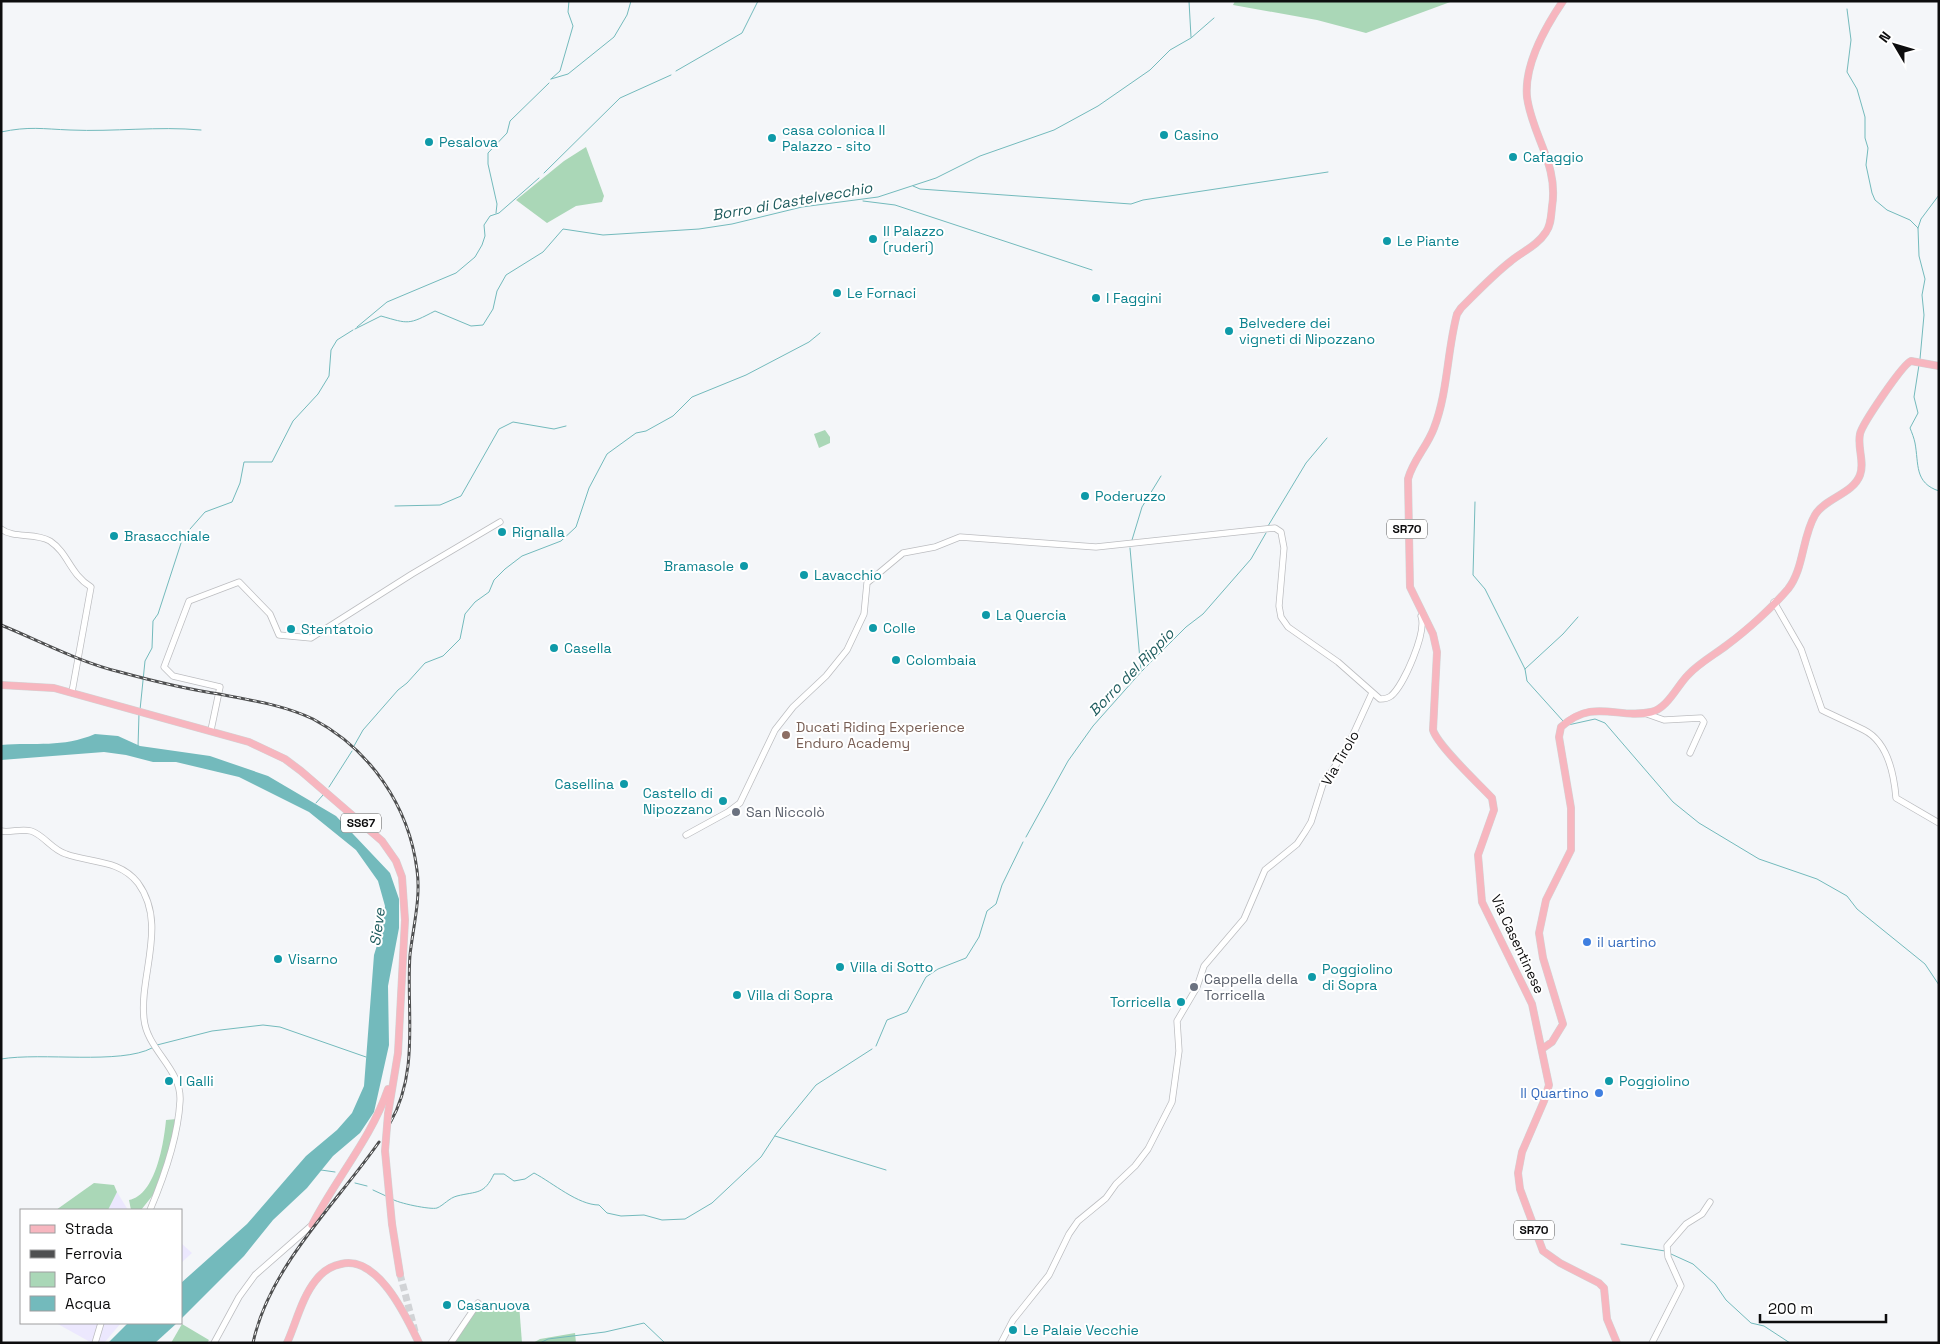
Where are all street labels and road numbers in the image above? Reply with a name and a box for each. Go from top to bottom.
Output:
road number: SR70 [1387,520,1427,538]
street label: Via Tirolo [1317,727,1363,789]
road number: SS67 [341,814,381,832]
street label: Via Casentinese [1487,892,1549,996]
road number: SR70 [1514,1220,1554,1240]

